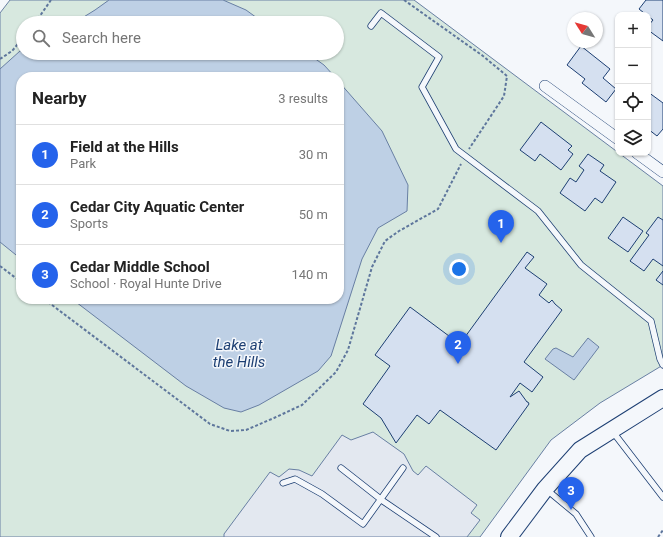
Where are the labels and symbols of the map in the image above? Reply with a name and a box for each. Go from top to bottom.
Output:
north arrow [567,12,603,48]
pin: 1 [488,210,514,243]
your location [449,259,469,279]
pin: 2 [445,331,471,364]
water label: Lake at the Hills [213,336,265,371]
pin: 3 [558,477,584,510]

